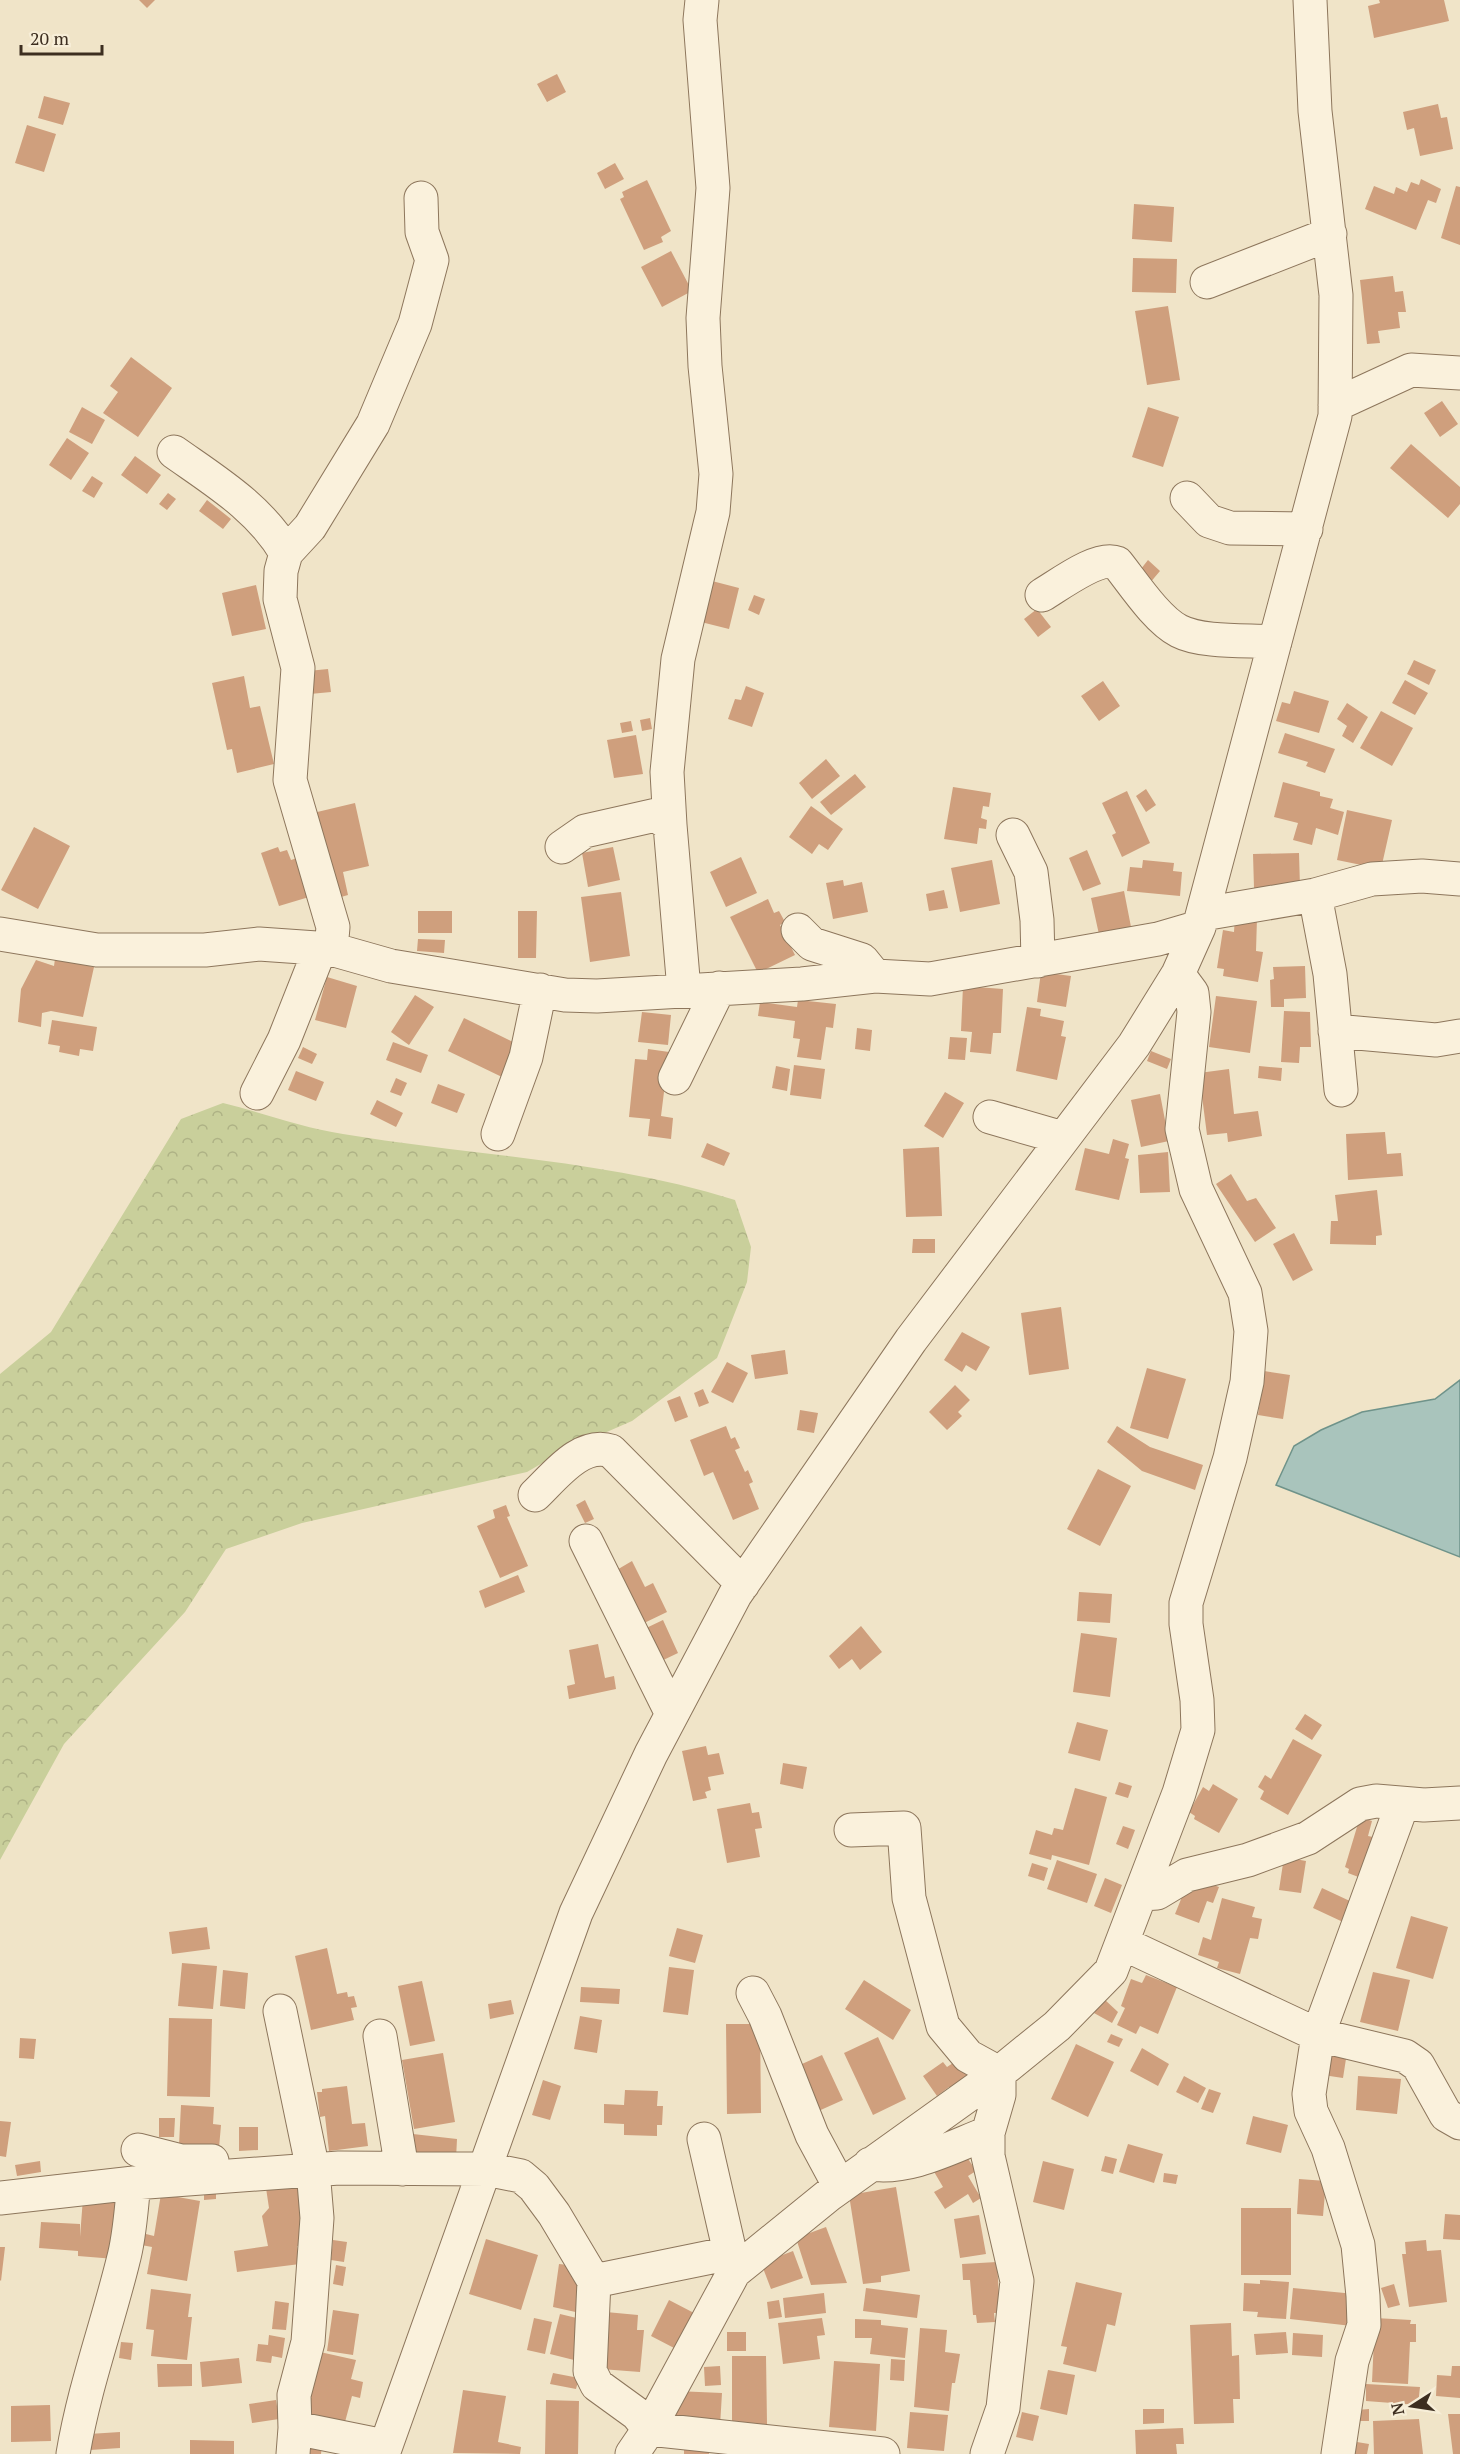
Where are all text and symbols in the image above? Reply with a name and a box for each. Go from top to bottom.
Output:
scale bar [21,18,102,56]
text: 20 m [30,26,70,50]
north arrow [1382,2376,1442,2436]
text: N [1385,2401,1409,2417]

